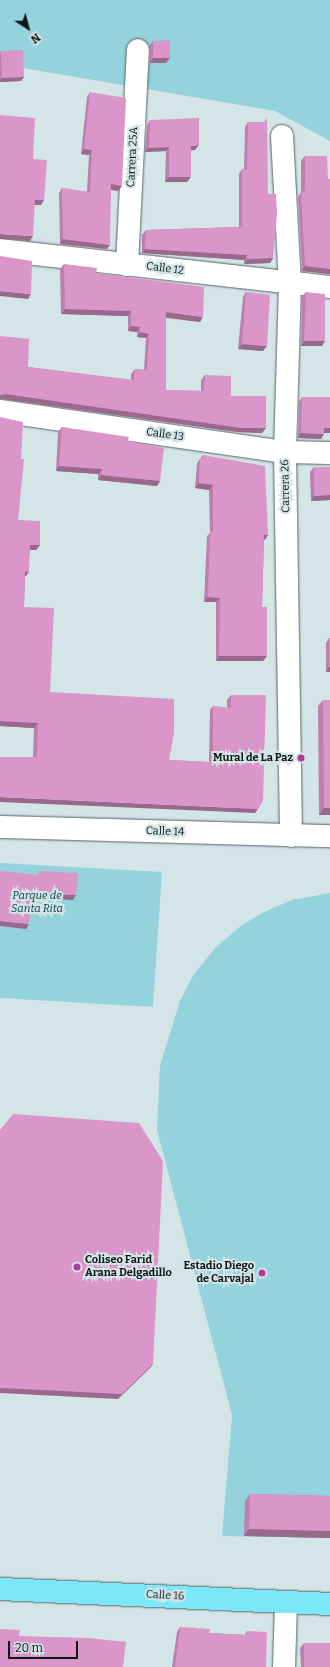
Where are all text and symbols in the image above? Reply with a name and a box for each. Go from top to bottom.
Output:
north arrow [8,8,48,48]
text: N [28,30,43,46]
street label: Carrera 25A [125,126,141,188]
street label: Calle 12 [145,260,185,278]
street label: Calle 13 [145,426,185,444]
street label: Carrera 26 [279,459,293,513]
place label: Mural de La Paz [213,751,293,765]
marker: Mural de La Paz [296,753,306,763]
street label: Calle 14 [146,825,184,839]
park label: Parque de Santa Rita [11,890,63,916]
place label: Coliseo Farid Arana Delgadillo [85,1254,172,1280]
place label: Estadio Diego de Carvajal [183,1260,254,1286]
marker: Coliseo Farid Arana Delgadillo [72,1262,82,1272]
marker: Estadio Diego de Carvajal [257,1268,267,1278]
street label: Calle 16 [146,1588,184,1604]
scale bar [10,1633,80,1659]
text: 20 m [15,1641,43,1655]

